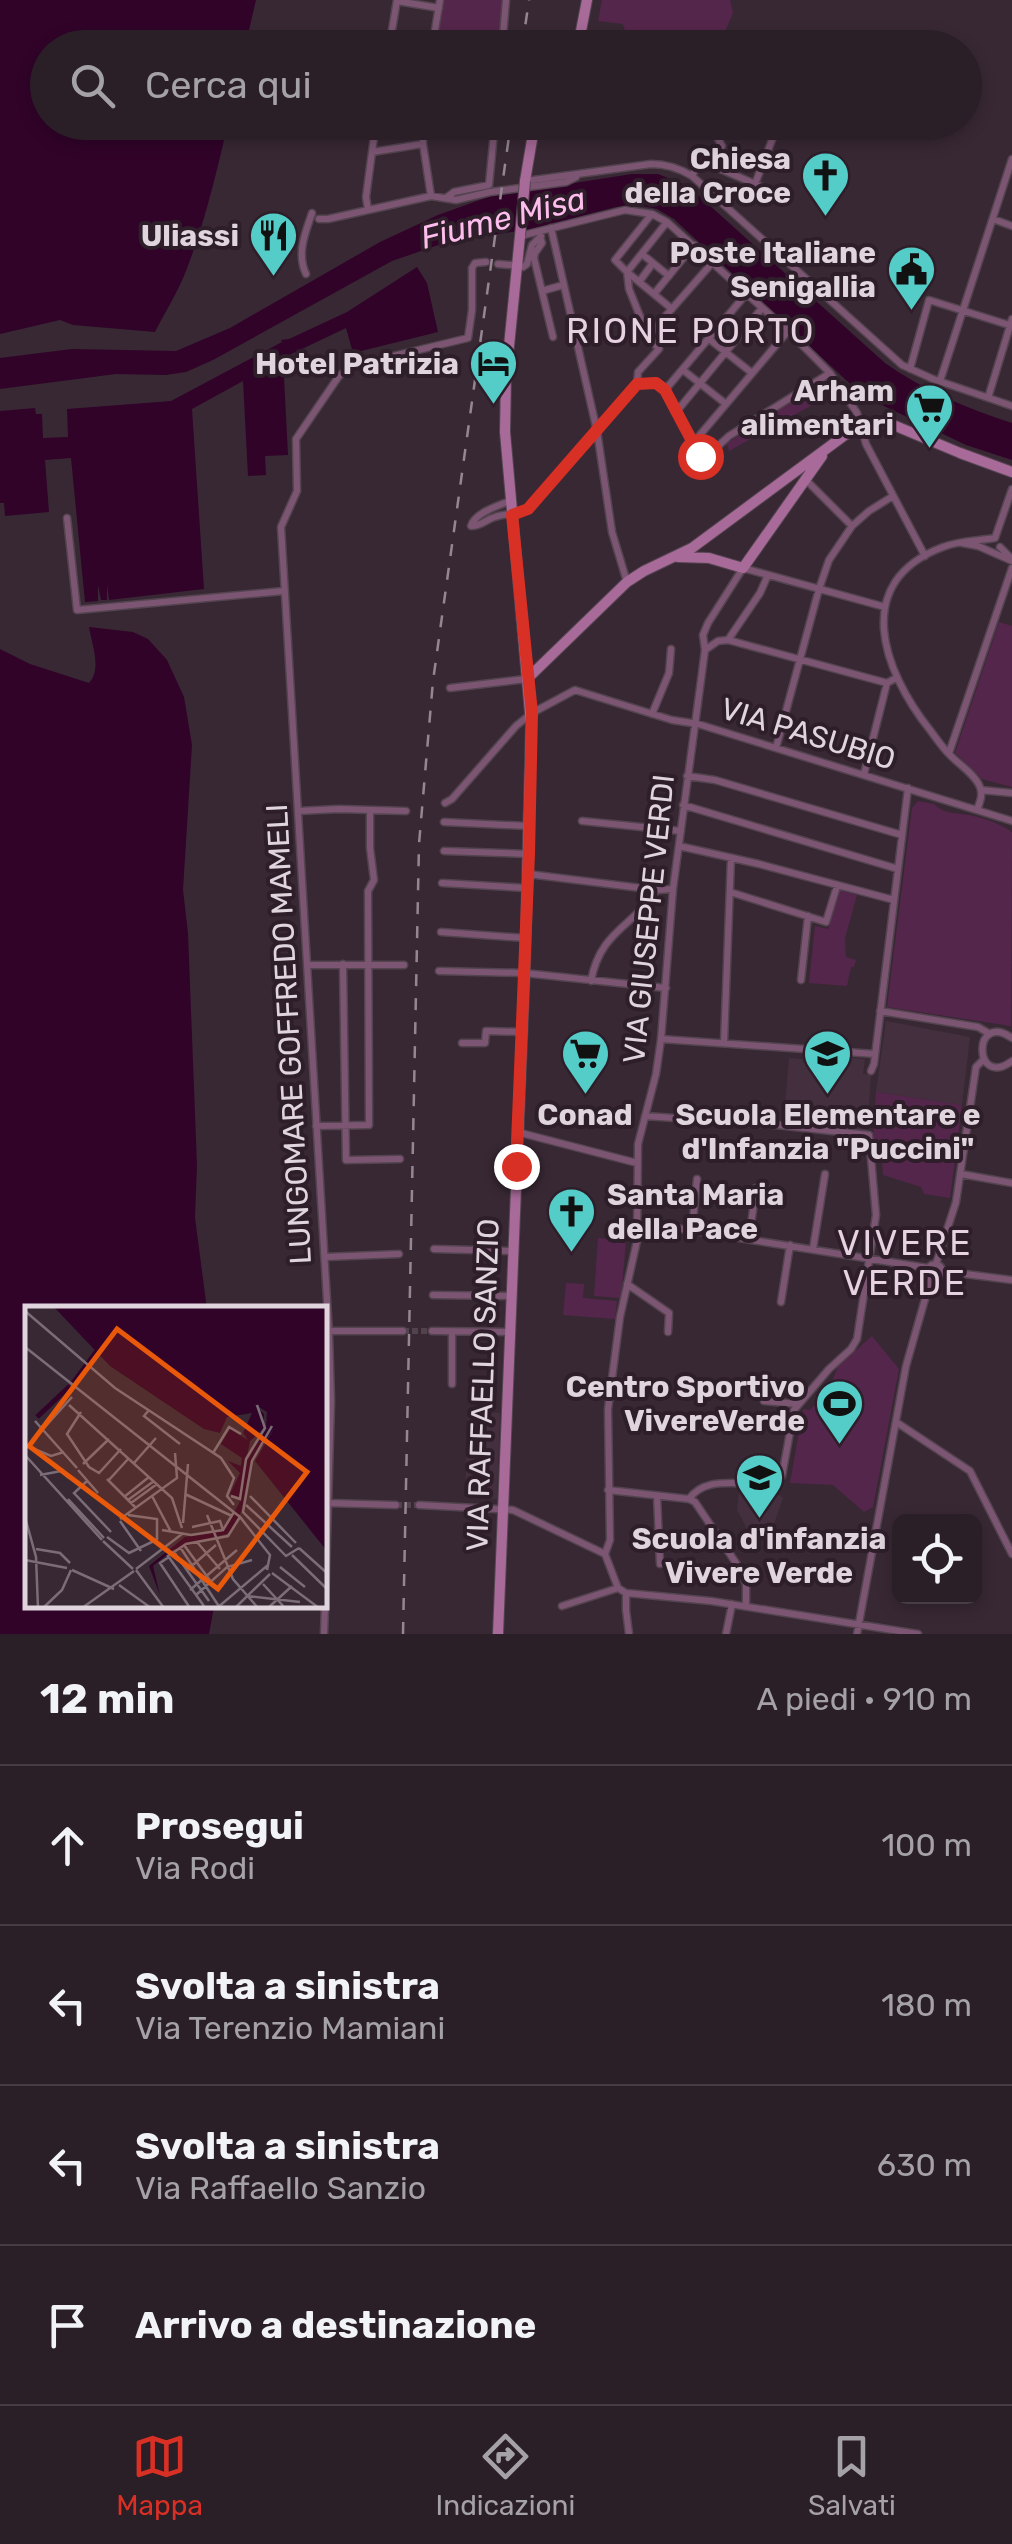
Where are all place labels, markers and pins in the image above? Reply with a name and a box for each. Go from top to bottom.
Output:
place label: Chiesa della Croce [625,141,791,211]
church icon: Chiesa della Croce [800,150,852,218]
restaurant icon: Uliassi [248,210,300,278]
place label: Uliassi [141,218,239,254]
place label: Poste Italiane Senigallia [669,235,876,305]
public building icon: Poste Italiane Senigallia [885,244,937,312]
hotel icon: Hotel Patrizia [468,338,520,406]
place label: Hotel Patrizia [255,346,459,382]
place label: Arham alimentari [741,373,894,443]
supermarket icon: Arham alimentari [903,382,955,450]
supermarket icon: Conad [559,1028,611,1096]
school or university icon: Scuola Elementare e d'Infanzia "Puccini" [802,1028,854,1096]
place label: Conad [537,1097,633,1133]
place label: Scuola Elementare e d'Infanzia "Puccini" [675,1097,981,1167]
place label: Santa Maria della Pace [607,1177,784,1247]
church icon: Santa Maria della Pace [546,1186,598,1254]
place label: Centro Sportivo VivereVerde [566,1369,805,1439]
sports icon: Centro Sportivo VivereVerde [814,1378,866,1446]
school or university icon: Scuola d'infanzia Vivere Verde [733,1452,785,1520]
place label: Scuola d'infanzia Vivere Verde [632,1521,886,1591]

